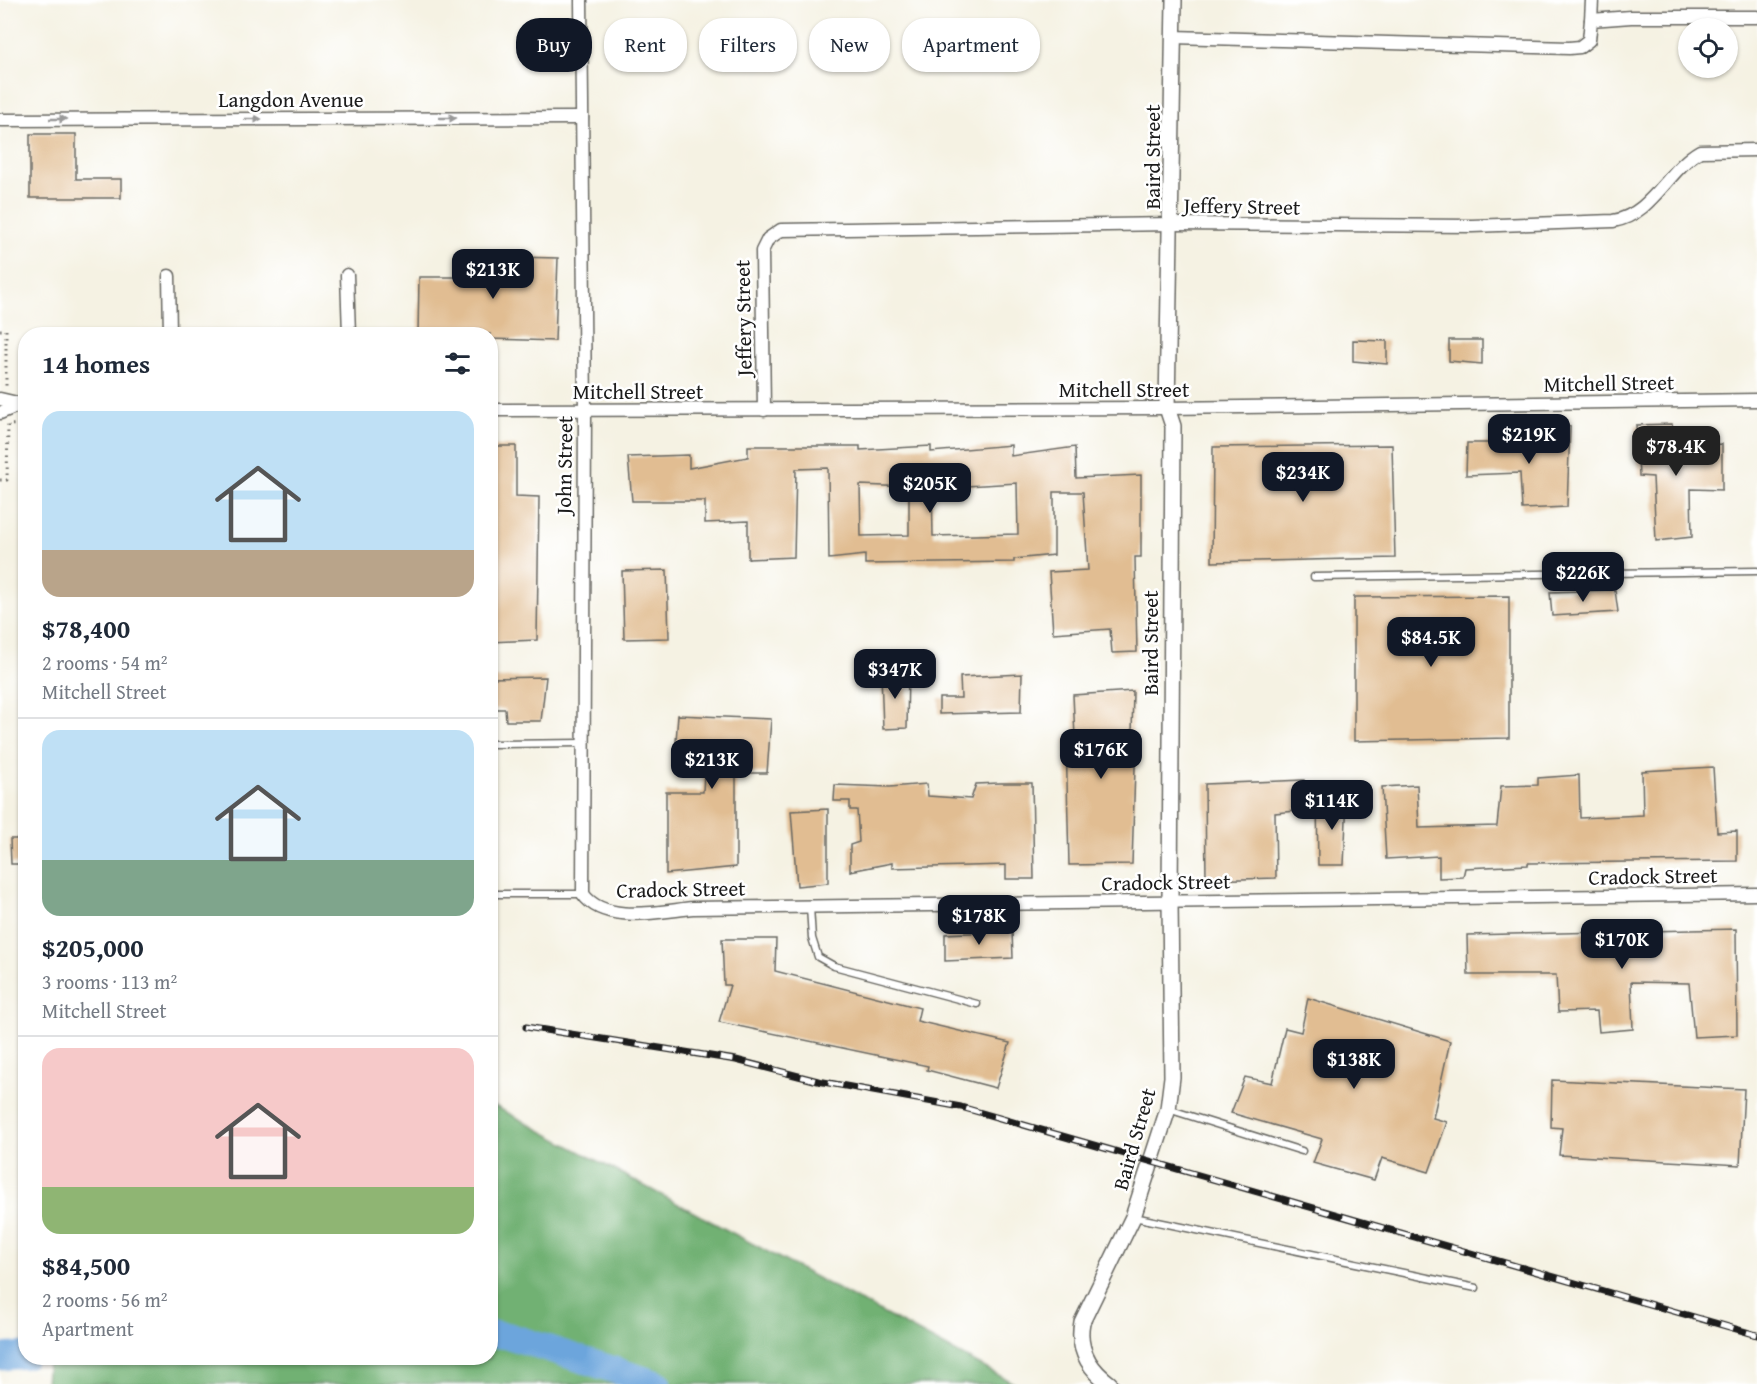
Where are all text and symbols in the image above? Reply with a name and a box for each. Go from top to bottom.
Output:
chip: Buy [516,18,592,72]
chip: Rent [604,18,687,72]
chip: Filters [699,18,797,72]
chip: New [809,18,890,72]
chip: Apartment [902,18,1040,72]
map controls [1678,18,1738,78]
button: locate [1678,18,1738,78]
street label: Langdon Avenue [218,84,364,115]
street label: Baird Street [1137,104,1168,210]
one-way arrow [439,113,458,123]
one-way arrow [49,114,68,124]
one-way arrow [244,114,263,124]
street label: Jeffery Street [1180,189,1301,223]
pin: $213K [451,249,535,300]
text: $213K [466,254,520,283]
street label: Jeffery Street [726,259,760,380]
text: 14 homes [42,344,150,383]
icon: filters [441,347,474,380]
street label: Mitchell Street [1543,366,1675,400]
street label: Mitchell Street [1059,374,1190,405]
street label: Mitchell Street [573,376,704,407]
pin: $219K [1487,414,1571,465]
street label: John Street [548,415,580,518]
text: $219K [1502,419,1556,448]
pin: $78.4K [1627,426,1725,477]
text: $78.4K [1646,431,1706,460]
icon: home [204,450,312,558]
pin: $234K [1261,452,1345,503]
text: $234K [1276,457,1330,486]
pin: $205K [888,463,972,514]
text: $205K [903,468,957,497]
pin: $226K [1541,552,1625,603]
text: $226K [1556,557,1610,586]
street label: Baird Street [1135,590,1166,696]
text: $78,400 [42,609,130,648]
pin: $84.5K [1382,617,1480,668]
text: $84.5K [1401,622,1461,651]
text: 2 rooms · 54 m² [42,648,168,677]
pin: $347K [853,649,937,700]
text: $347K [868,654,922,683]
text: Mitchell Street [42,677,166,706]
pin: $176K [1059,729,1143,780]
text: $176K [1074,734,1128,763]
pin: $213K [670,739,754,790]
text: $213K [685,744,739,773]
icon: home [204,769,312,877]
pin: $114K [1290,780,1374,831]
text: $114K [1305,785,1359,814]
street label: Cradock Street [1588,859,1718,893]
street label: Cradock Street [1101,865,1231,899]
street label: Cradock Street [616,872,746,906]
pin: $178K [937,895,1021,946]
text: $178K [952,900,1006,929]
pin: $170K [1580,919,1664,970]
text: $170K [1595,924,1649,953]
text: $205,000 [42,928,144,967]
text: 3 rooms · 113 m² [42,967,177,996]
text: Mitchell Street [42,996,166,1025]
pin: $138K [1312,1039,1396,1090]
text: $138K [1327,1044,1381,1073]
street label: Baird Street [1105,1084,1164,1194]
icon: home [204,1087,312,1195]
text: $84,500 [42,1246,130,1285]
text: 2 rooms · 56 m² [42,1285,168,1314]
text: Apartment [42,1314,134,1343]

